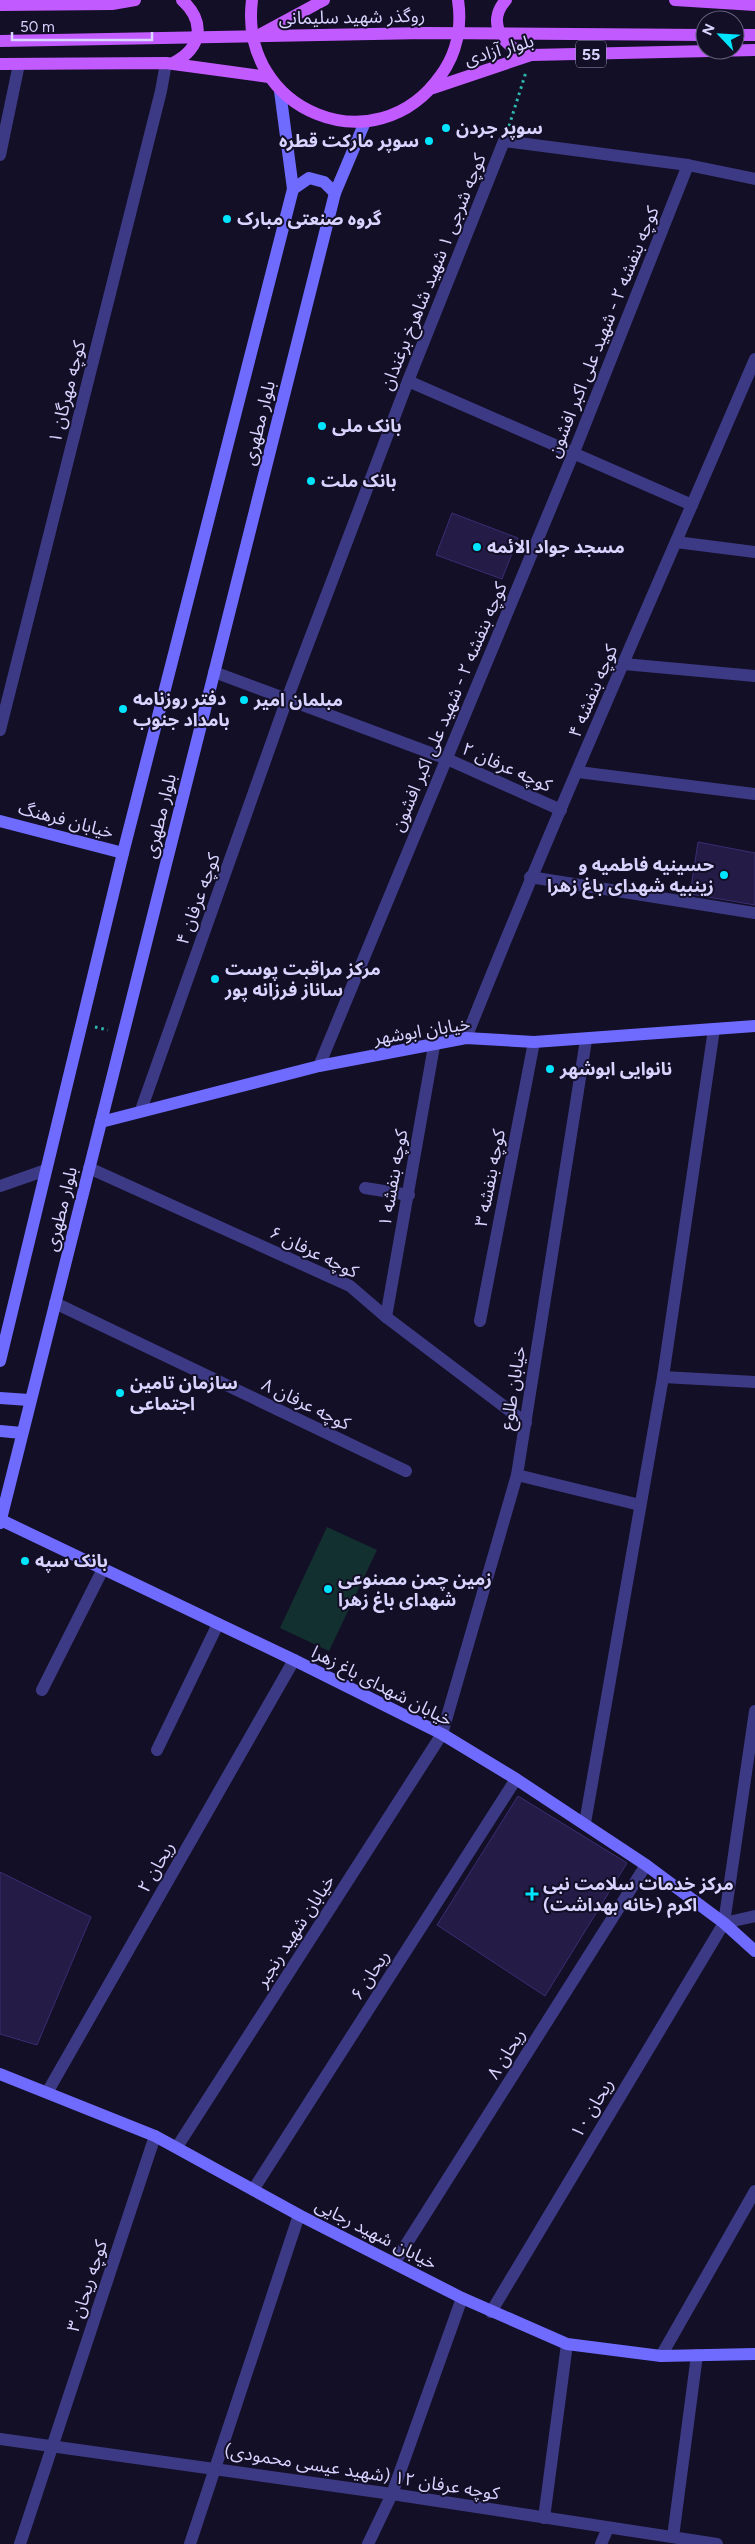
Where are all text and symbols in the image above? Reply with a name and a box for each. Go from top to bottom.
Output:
street label: روگذر شهید سلیمانی [278,5,426,29]
scale bar [12,10,152,42]
north arrow [695,10,745,60]
text: 50 m [20,18,55,36]
text: N [699,21,719,38]
street label: بلوار آزادی [462,30,536,70]
road number: 55 [576,41,606,68]
place label: سوپر جردن [456,117,543,140]
marker: سوپر جردن [440,122,452,134]
place label: سوپر مارکت قطره [279,130,419,153]
marker: سوپر مارکت قطره [423,135,435,147]
street label: کوچه شرجی ۱ شهید شاهرخ برغندان [375,150,493,394]
street label: کوچه بنفشه ۲ - شهید علی اکبر افشون [542,203,664,461]
place label: گروه صنعتی مبارک [237,208,382,230]
marker: گروه صنعتی مبارک [221,213,233,225]
street label: کوچه مهرگان ۱ [44,338,90,445]
street label: بلوار مطهری [238,378,280,468]
place label: بانک ملی [332,415,402,437]
marker: بانک ملی [316,420,328,432]
place label: بانک ملت [321,470,397,492]
marker: بانک ملت [305,475,317,487]
place label: مسجد جواد الائمه [487,536,625,558]
marker: مسجد جواد الائمه [471,541,483,553]
street label: کوچه بنفشه ۲ - شهید علی اکبر افشون [386,578,512,835]
street label: کوچه بنفشه ۴ [564,641,623,741]
place label: دفتر روزنامه بامداد جنوب [133,688,230,731]
place label: مبلمان امیر [253,689,343,711]
marker: مبلمان امیر [238,694,250,706]
marker: دفتر روزنامه بامداد جنوب [117,703,129,715]
street label: کوچه عرفان ۲ [459,737,556,797]
street label: بلوار مطهری [139,771,181,861]
street label: خیابان فرهنگ [16,797,116,843]
street label: کوچه عرفان ۴ [171,850,225,948]
place label: حسینیه فاطمیه و زینبیه شهدای باغ زهرا [547,854,714,899]
marker: حسینیه فاطمیه و زینبیه شهدای باغ زهرا [718,869,730,881]
place label: مرکز مراقبت پوست ساناز فرزانه پور [224,958,381,1002]
marker: مرکز مراقبت پوست ساناز فرزانه پور [209,973,221,985]
street label: خیابان ابوشهر [371,1013,472,1050]
place label: نانوایی ابوشهر [559,1058,672,1080]
marker: نانوایی ابوشهر [544,1063,556,1075]
street label: کوچه بنفشه ۱ [374,1127,413,1228]
street label: کوچه بنفشه ۳ [470,1127,510,1228]
street label: بلوار مطهری [40,1164,82,1254]
street label: کوچه عرفان ۶ [266,1221,362,1283]
street label: خیابان طلوع [496,1344,533,1432]
place label: سازمان تامین اجتماعی [130,1372,238,1415]
street label: کوچه عرفان ۸ [258,1373,354,1435]
marker: سازمان تامین اجتماعی [114,1387,126,1399]
place label: بانک سپه [35,1550,108,1573]
marker: بانک سپه [19,1555,31,1567]
place label: زمین چمن مصنوعی شهدای باغ زهرا [338,1568,492,1613]
marker: زمین چمن مصنوعی شهدای باغ زهرا [322,1583,334,1595]
street label: خیابان شهدای باغ‌ زهرا [306,1641,456,1734]
street label: ریحان ۲ [133,1838,179,1896]
street label: خیابان شهید رنجبر [250,1871,339,1992]
place label: مرکز خدمات سلامت نبی اکرم (خانه بهداشت) [543,1873,734,1918]
marker: مرکز خدمات سلامت نبی اکرم (خانه بهداشت) [525,1887,539,1901]
street label: ریحان ۶ [346,1946,394,2004]
street label: ریحان ۸ [482,2025,530,2083]
street label: ریحان ۱۰ [566,2074,618,2142]
street label: خیابان شهید رجایی [311,2194,441,2274]
street label: کوچه ریحان ۳ [62,2237,112,2335]
street label: کوچه عرفان ۱۲ (شهید عیسی محمودی) [223,2439,502,2505]

